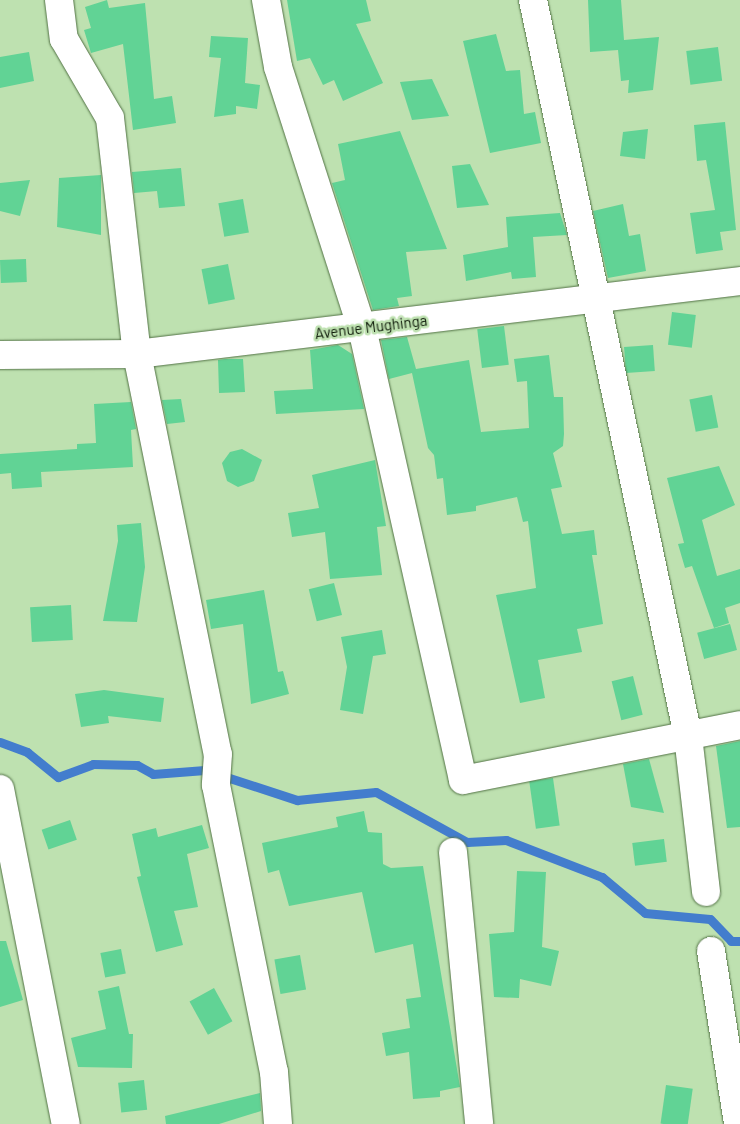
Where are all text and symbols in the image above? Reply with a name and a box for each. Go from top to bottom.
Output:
street label: Avenue Mughinga [314,311,428,343]

